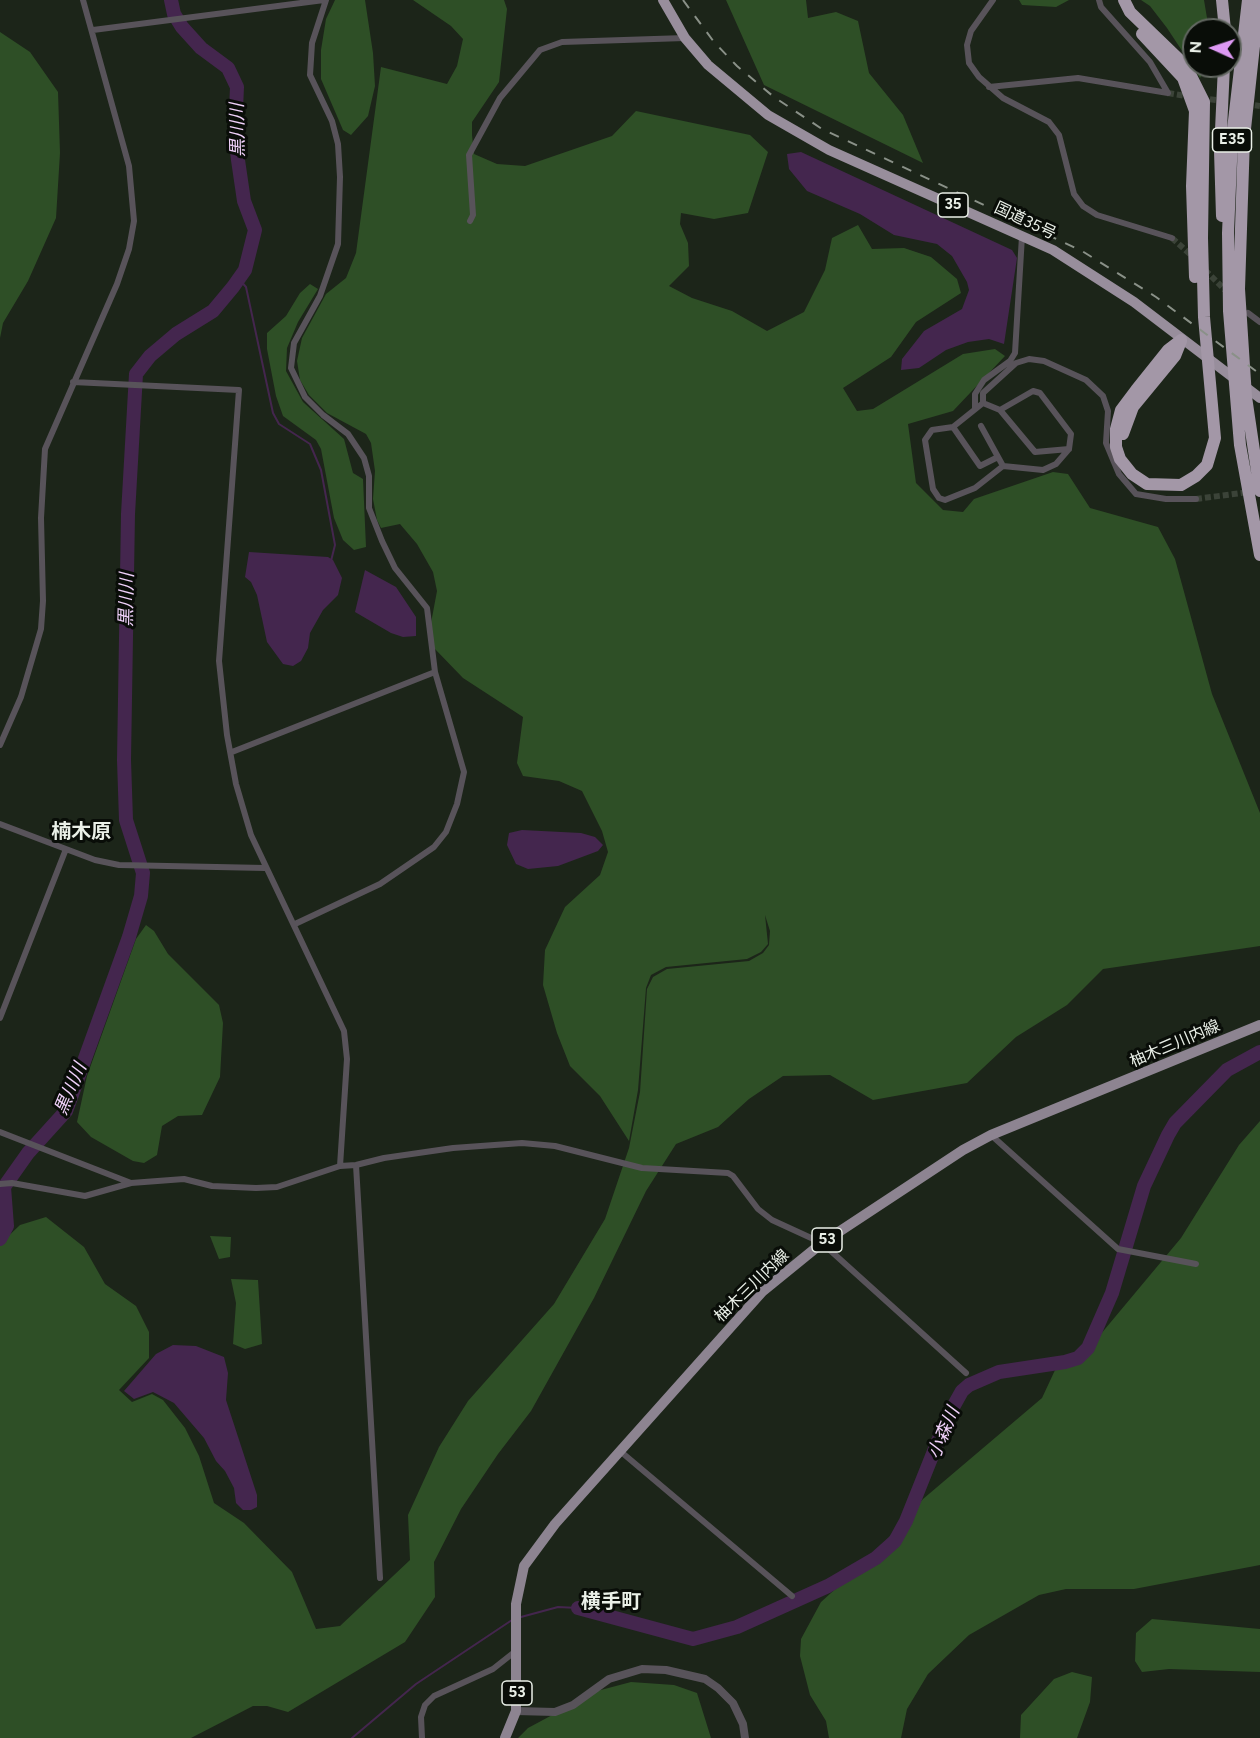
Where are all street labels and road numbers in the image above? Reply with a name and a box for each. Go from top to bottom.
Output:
road number: E35 [1212,128,1252,152]
road number: 35 [938,193,968,217]
street label: 国道35号 [991,198,1059,244]
street label: 柚木三川内線 [1127,1016,1223,1072]
road number: 53 [812,1228,842,1252]
street label: 柚木三川内線 [711,1246,793,1326]
road number: 53 [502,1681,532,1705]

